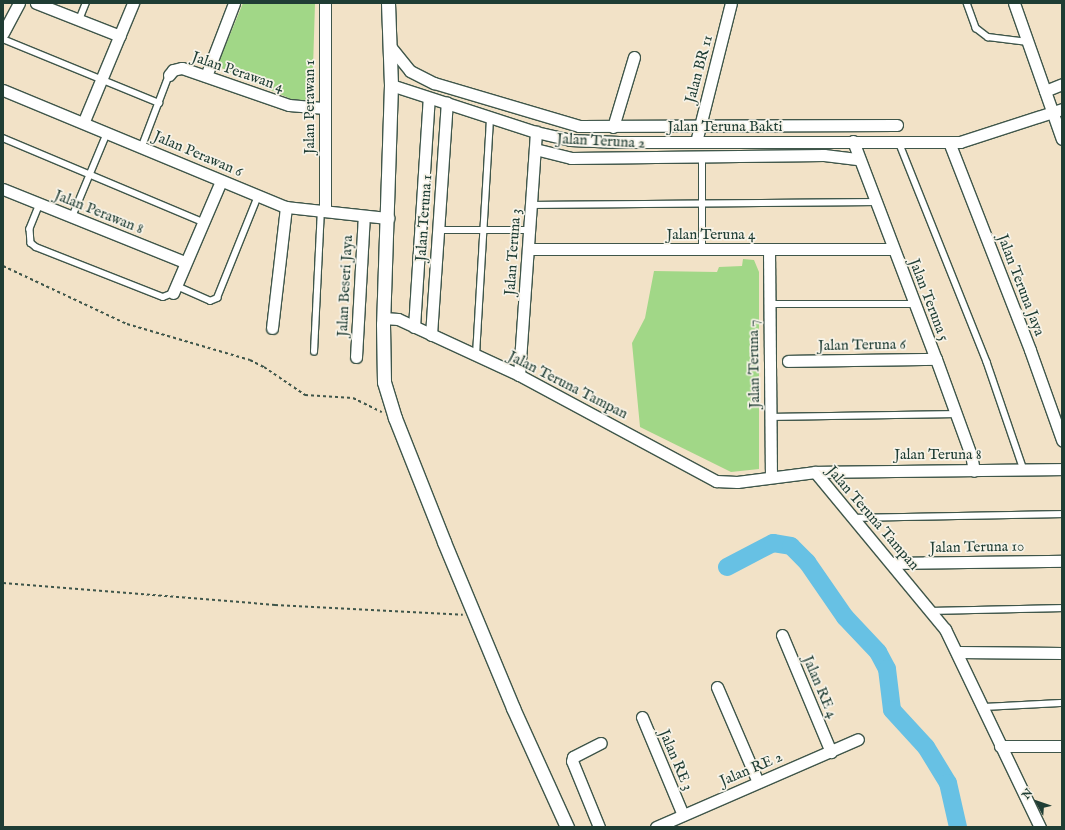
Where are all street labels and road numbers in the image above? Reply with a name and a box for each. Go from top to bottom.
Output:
street label: Jalan BR 11 [681,33,717,105]
street label: Jalan Perawan 4 [190,48,286,96]
street label: Jalan Perawan 1 [301,60,319,154]
street label: Jalan Teruna Bakti [667,118,783,136]
street label: Jalan Perawan 6 [151,127,245,181]
street label: Jalan Teruna 2 [556,130,646,152]
street label: Jalan Teruna 1 [412,174,436,262]
street label: Jalan Perawan 8 [52,186,146,238]
street label: Jalan Teruna 3 [501,208,525,296]
street label: Jalan Teruna 4 [667,226,755,244]
street label: Jalan Teruna Jaya [993,232,1049,338]
street label: Jalan Beseri Jaya [333,235,357,337]
street label: Jalan Teruna 5 [905,256,953,344]
street label: Jalan Teruna 7 [744,320,764,408]
street label: Jalan Teruna 6 [818,335,906,355]
street label: Jalan Teruna Tampan [505,347,631,423]
street label: Jalan Teruna 8 [894,446,982,464]
street label: Jalan Teruna Tampan [823,462,923,574]
street label: Jalan Teruna 10 [930,537,1024,557]
street label: Jalan RE 4 [799,653,841,721]
street label: Jalan RE 3 [655,727,697,793]
street label: Jalan RE 2 [717,748,785,790]

